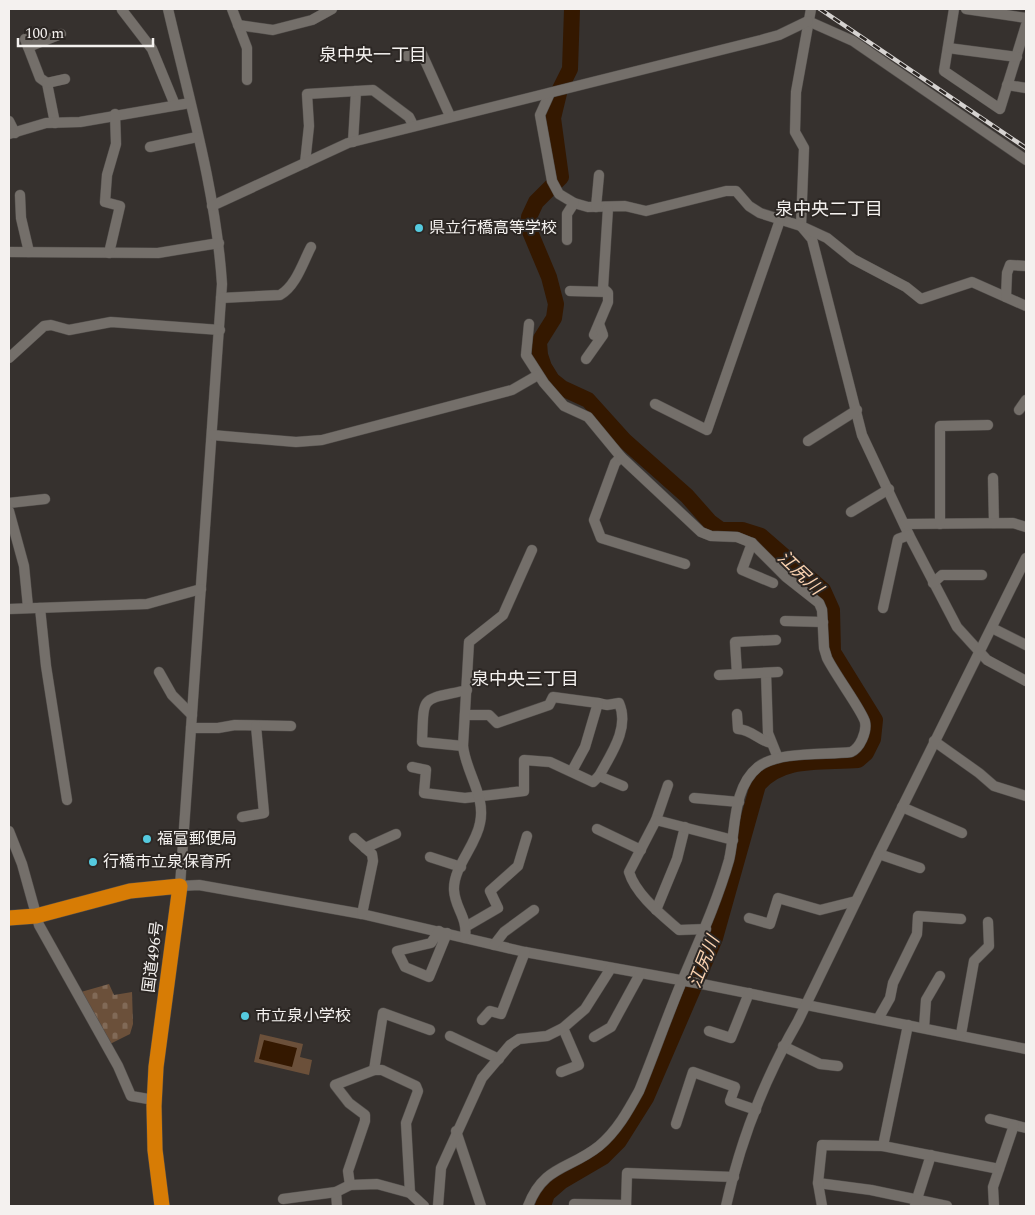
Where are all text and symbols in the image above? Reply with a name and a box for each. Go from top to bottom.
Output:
scale bar [18,15,152,47]
text: 100 m [25,22,64,45]
district label: 泉中央一丁目 [319,42,427,69]
district label: 泉中央二丁目 [775,196,883,223]
place label: 県立行橋高等学校 [429,216,557,240]
marker: 県立行橋高等学校 [413,222,425,234]
water label: 江尻川 [771,545,830,603]
district label: 泉中央三丁目 [471,666,579,693]
place label: 福富郵便局 [157,827,237,851]
marker: 福富郵便局 [141,833,153,845]
place label: 行橋市立泉保育所 [103,850,231,874]
marker: 行橋市立泉保育所 [87,856,99,868]
street label: 国道496号 [137,920,169,994]
water label: 江尻川 [681,930,727,992]
place label: 市立泉小学校 [255,1004,351,1028]
marker: 市立泉小学校 [239,1010,251,1022]

